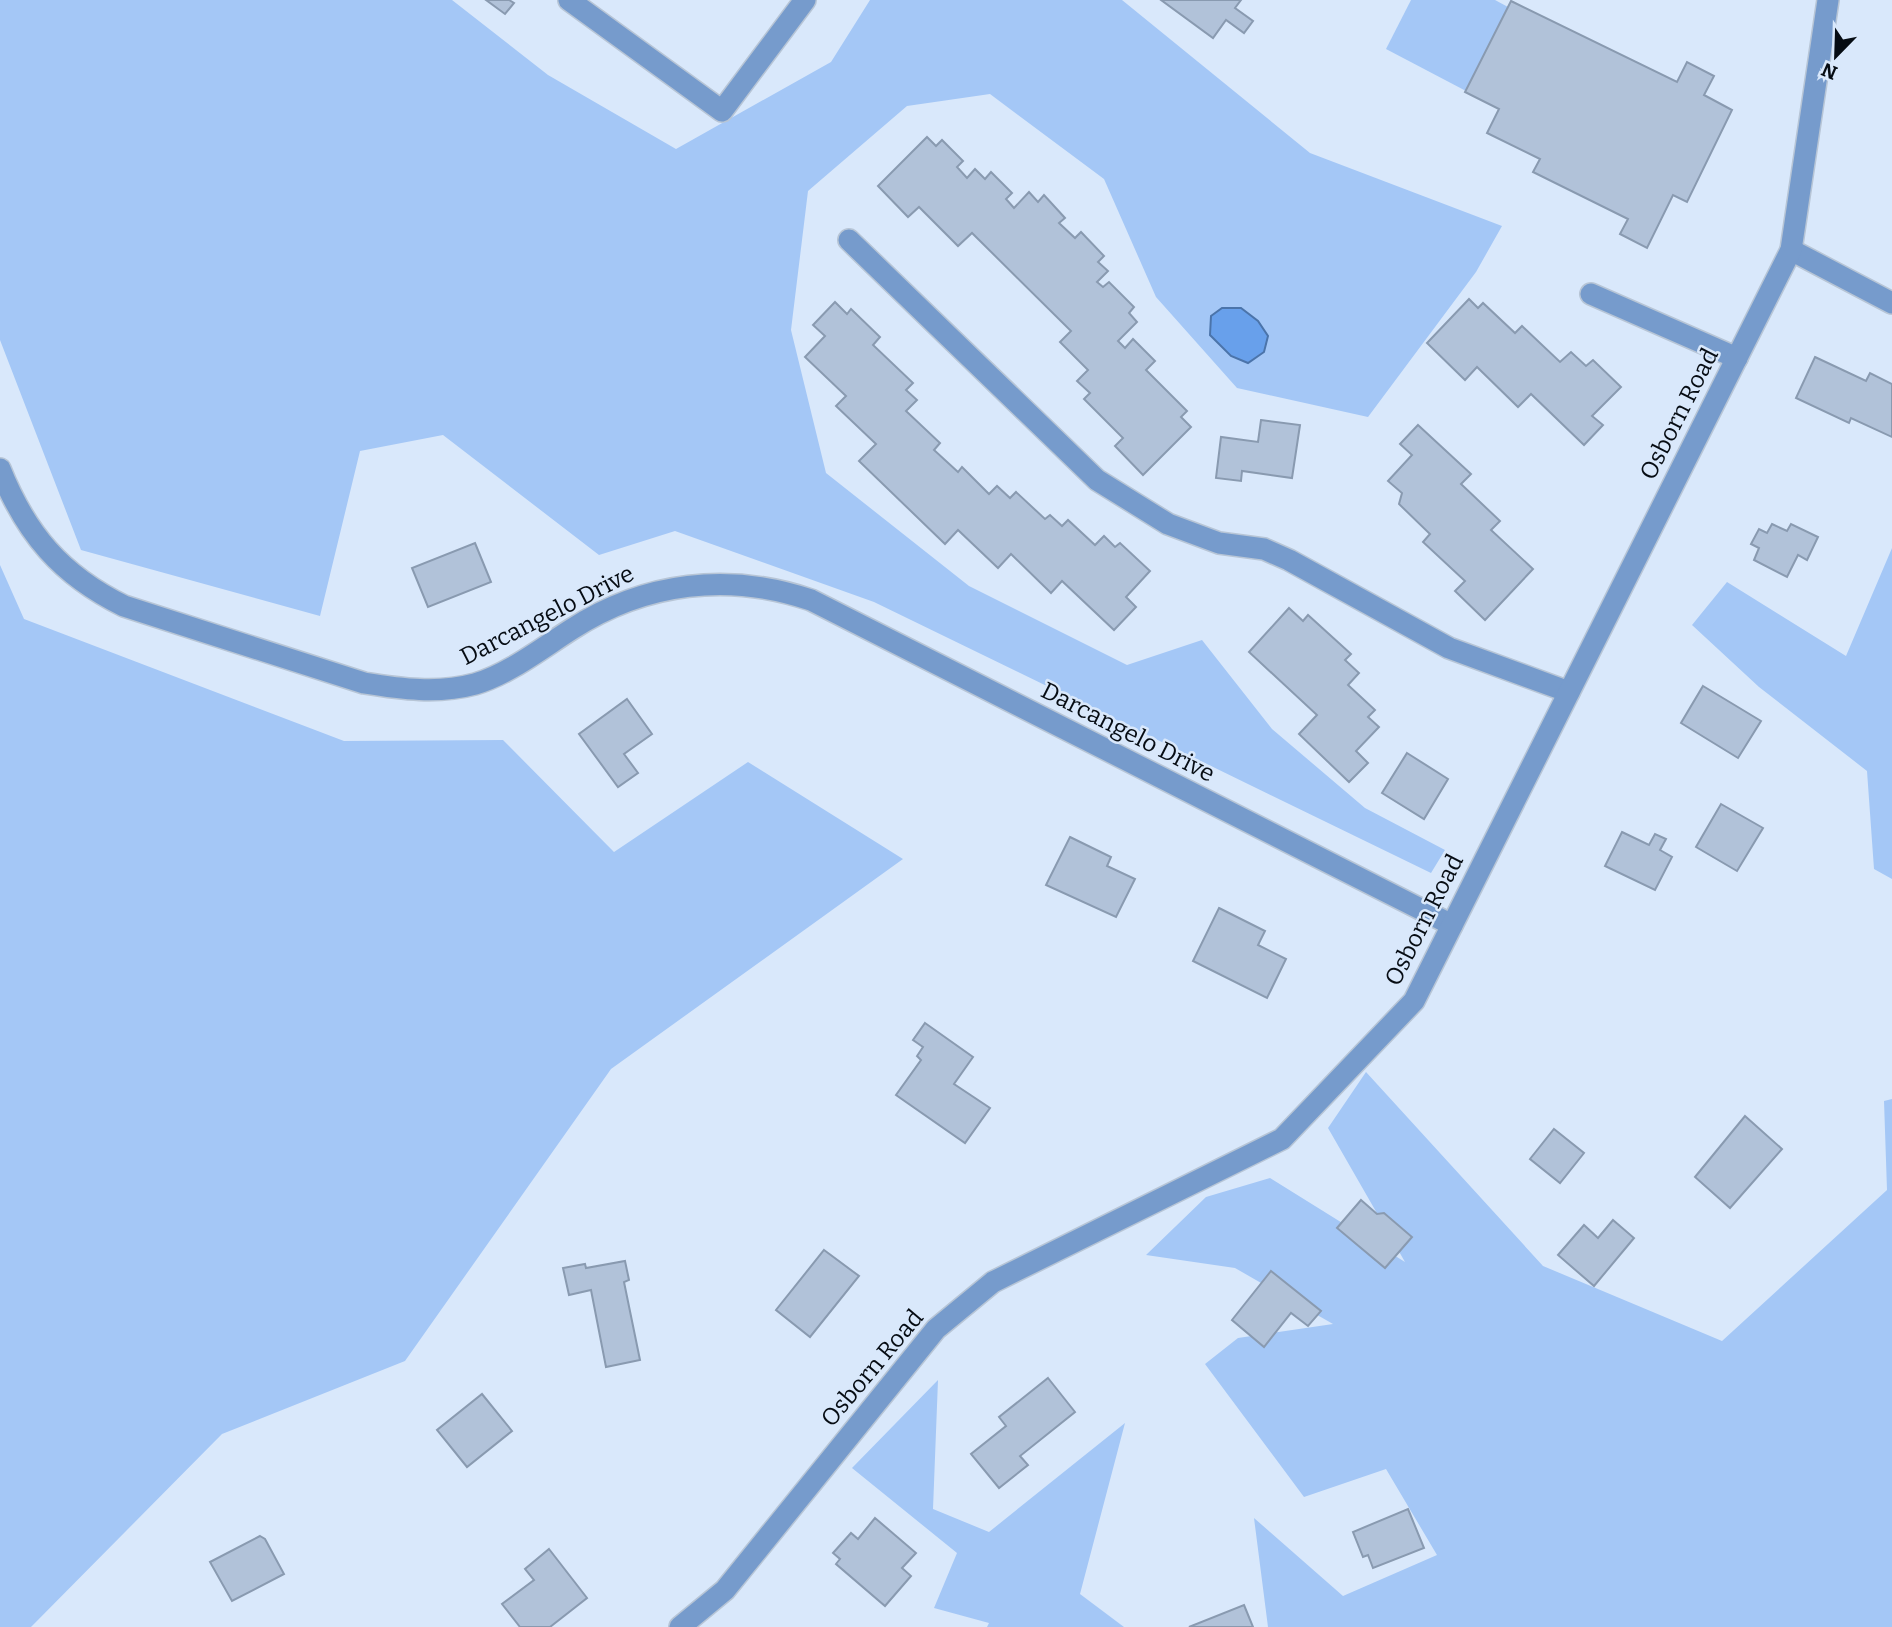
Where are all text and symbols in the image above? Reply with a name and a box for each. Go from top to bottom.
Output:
north arrow [1801,21,1871,91]
text: N [1818,58,1841,85]
street label: Osborn Road [1634,344,1724,484]
street label: Darcangelo Drive [456,559,638,671]
street label: Darcangelo Drive [1037,676,1219,788]
street label: Osborn Road [1379,850,1469,990]
street label: Osborn Road [815,1304,929,1432]

